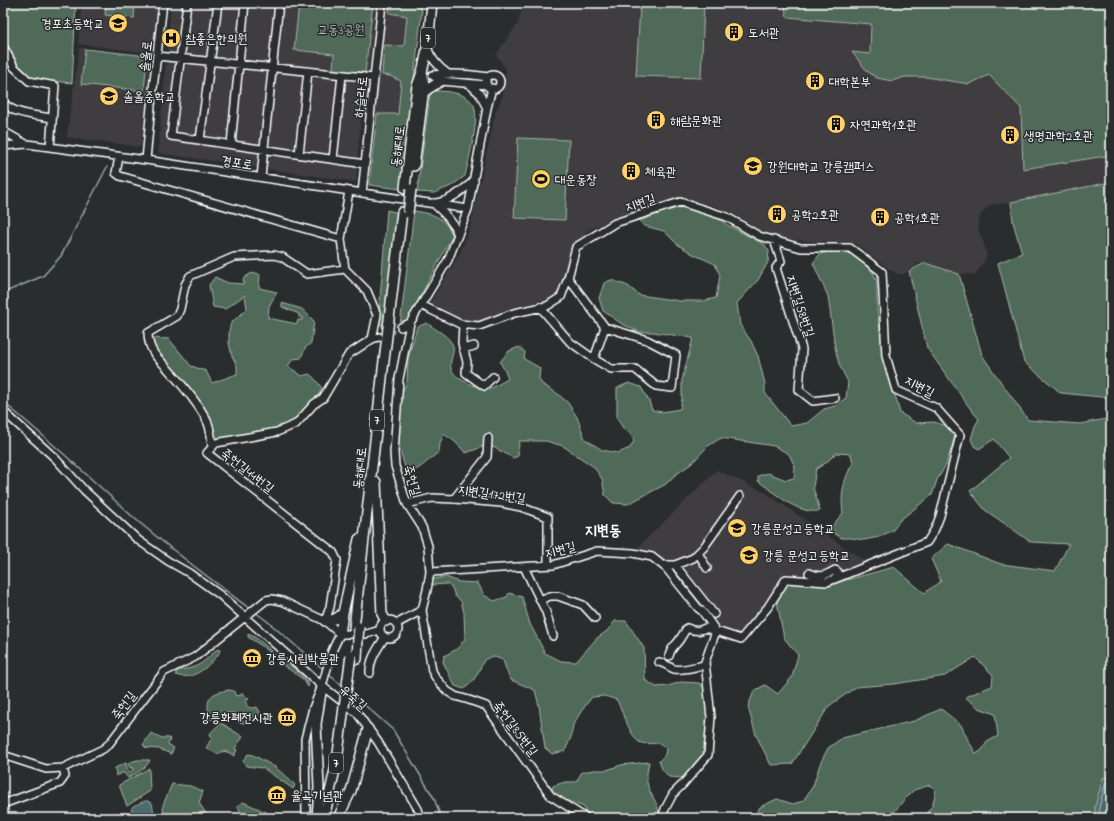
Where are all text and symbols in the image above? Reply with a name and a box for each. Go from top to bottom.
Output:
school or university icon: 경포초등학교 [107,12,129,34]
place label: 경포초등학교 [41,15,104,34]
park label: 교동3공원 [317,21,365,40]
building icon: 도서관 [723,21,745,43]
place label: 도서관 [748,24,779,43]
hospital icon: 참좋은한의원 [160,27,182,49]
road number: 7 [421,28,435,48]
place label: 참좋은한의원 [185,30,248,49]
street label: 솔올로 [135,39,158,73]
building icon: 대학본부 [804,70,826,92]
place label: 대학본부 [829,73,871,92]
street label: 하슬라로 [350,75,373,119]
school or university icon: 솔올중학교 [98,85,120,107]
place label: 솔올중학교 [123,88,175,107]
building icon: 해람문화관 [645,109,667,131]
place label: 해람문화관 [670,112,722,131]
building icon: 자연과학1호관 [825,113,847,135]
place label: 자연과학1호관 [850,116,917,135]
street label: 동해대로 [387,124,410,168]
building icon: 생명과학2호관 [999,124,1021,146]
place label: 생명과학2호관 [1024,127,1093,146]
street label: 경포로 [220,152,254,175]
school or university icon: 강원대학교 강릉캠퍼스 [742,155,764,177]
place label: 강원대학교 강릉캠퍼스 [767,158,875,177]
building icon: 체육관 [620,160,642,182]
place label: 체육관 [645,163,676,182]
sports icon: 대운동장 [530,168,552,190]
place label: 대운동장 [555,171,597,190]
street label: 지변길 [623,189,658,218]
building icon: 공학2호관 [766,203,788,225]
place label: 공학2호관 [791,206,839,225]
building icon: 공학1호관 [869,206,891,228]
place label: 공학1호관 [894,209,940,228]
street label: 지변길58번길 [781,273,819,340]
street label: 지변길 [901,372,938,403]
road number: 7 [370,410,384,430]
street label: 죽헌길44번길 [216,444,278,498]
street label: 동해대로 [349,446,372,490]
street label: 죽헌길 [398,463,425,498]
street label: 지변길172번길 [457,480,527,509]
school or university icon: 강릉문성고등학교 [726,517,748,539]
district label: 지변동 [585,520,621,542]
place label: 강릉문성고등학교 [751,520,835,539]
street label: 지변길 [543,537,578,563]
school or university icon: 강릉 문성고등학교 [738,544,760,566]
place label: 강릉 문성고등학교 [763,547,850,566]
museum icon: 강릉시립박물관 [241,647,263,669]
place label: 강릉시립박물관 [266,650,339,669]
street label: 유죽길 [335,681,371,716]
street label: 죽헌길 [107,688,141,724]
street label: 죽헌길85번길 [488,697,542,760]
museum icon: 강릉화폐전시관 [276,706,298,728]
place label: 강릉화폐전시관 [200,709,273,728]
road number: 7 [329,753,343,773]
museum icon: 율곡기념관 [266,784,288,806]
place label: 율곡기념관 [291,787,343,806]

